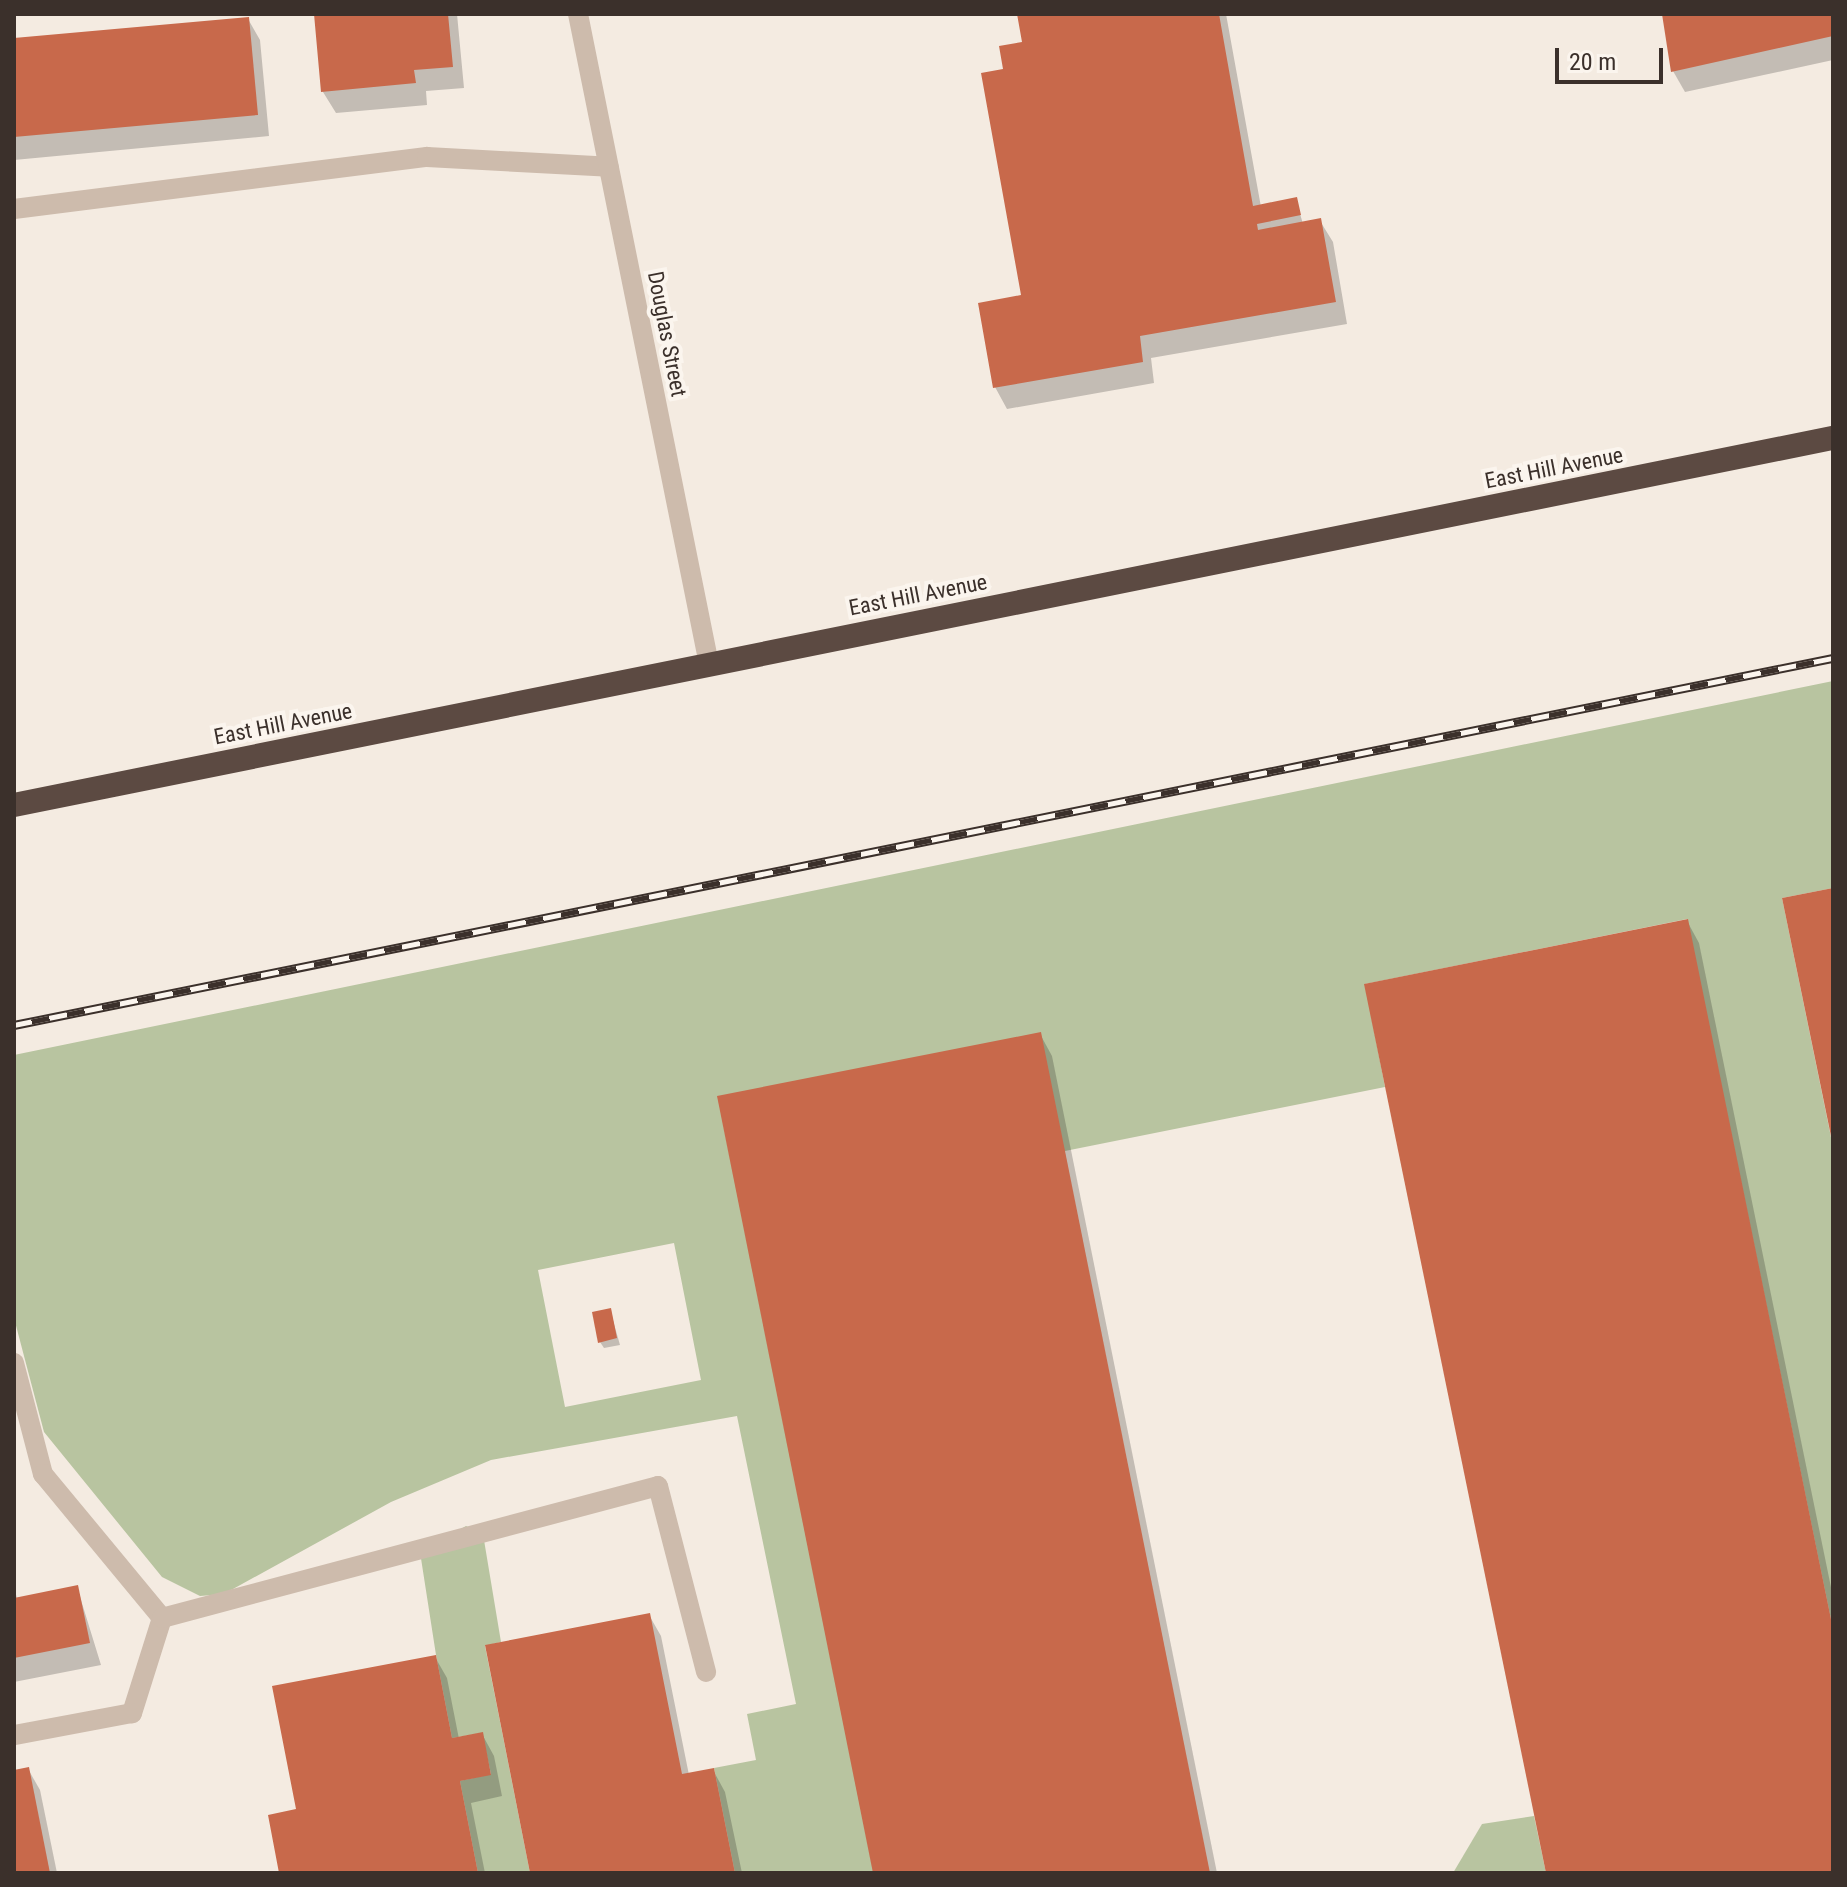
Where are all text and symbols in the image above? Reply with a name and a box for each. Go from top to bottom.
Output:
scale bar [1559,32,1667,82]
text: 20 m [1569,48,1616,76]
street label: Douglas Street [642,269,692,399]
street label: East Hill Avenue [1483,442,1625,494]
street label: East Hill Avenue [847,569,989,621]
street label: East Hill Avenue [212,698,354,750]

